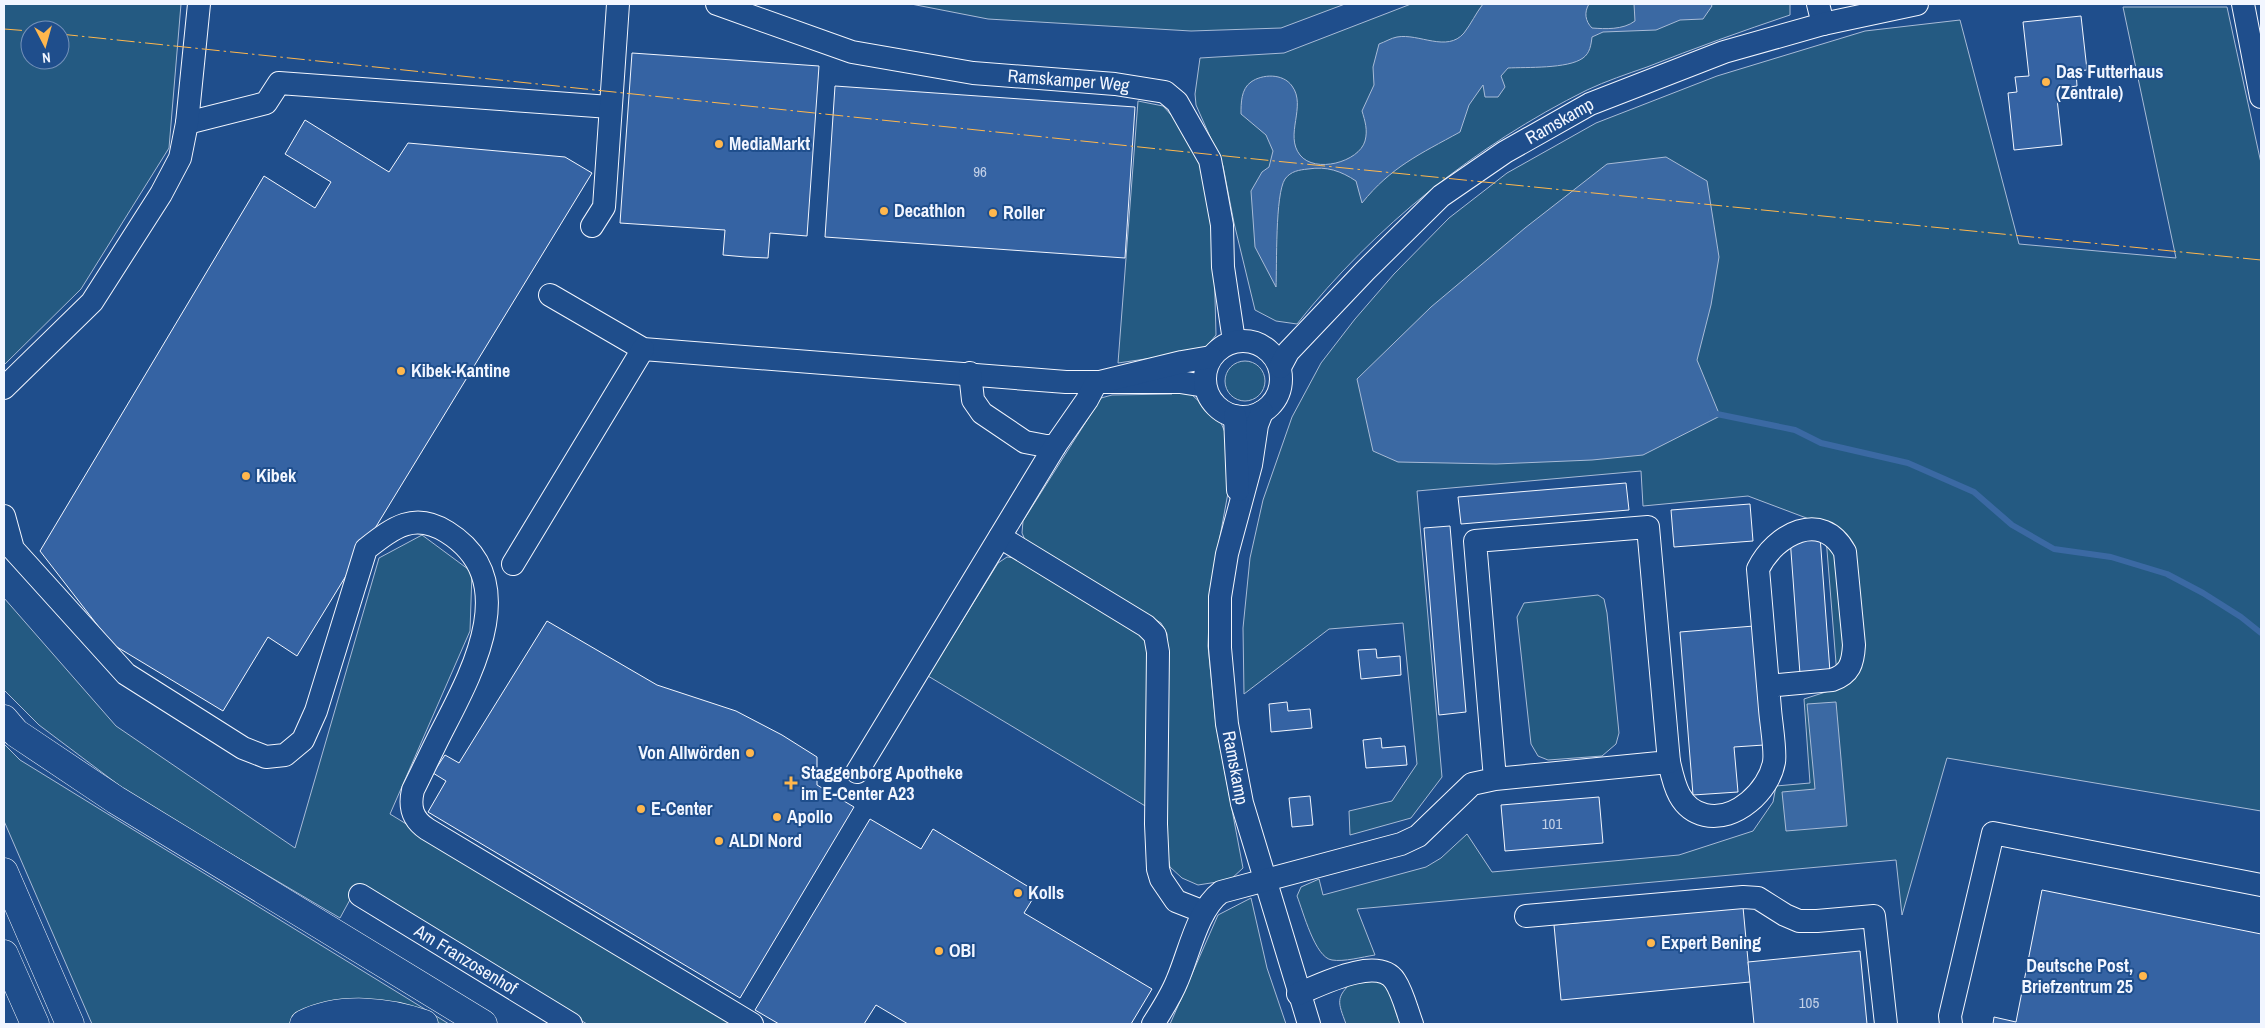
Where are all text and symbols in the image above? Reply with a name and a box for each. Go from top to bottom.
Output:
north arrow [20,20,70,70]
text: N [41,49,51,67]
place label: Das Futterhaus (Zentrale) [2056,59,2163,105]
street label: Ramskamper Weg [1007,63,1132,98]
marker: Das Futterhaus (Zentrale) [2040,76,2052,88]
street label: Ramskamp [1521,91,1598,150]
place label: MediaMarkt [729,131,810,156]
marker: MediaMarkt [713,138,725,150]
house number: 96 [973,161,987,182]
place label: Decathlon [894,198,965,223]
place label: Roller [1003,200,1045,225]
marker: Decathlon [878,205,890,217]
marker: Roller [987,207,999,219]
place label: Kibek-Kantine [411,358,510,383]
marker: Kibek-Kantine [395,365,407,377]
place label: Kibek [256,463,297,488]
marker: Kibek [240,470,252,482]
street label: Ramskamp [1217,729,1255,807]
place label: Von Allwörden [638,740,740,765]
marker: Von Allwörden [744,747,756,759]
place label: Staggenborg Apotheke im E-Center A23 [801,760,963,806]
marker: Staggenborg Apotheke im E-Center A23 [785,777,797,789]
place label: E-Center [651,796,713,821]
marker: E-Center [635,803,647,815]
place label: Apollo [787,804,833,829]
marker: Apollo [771,811,783,823]
house number: 101 [1542,813,1562,834]
place label: ALDI Nord [729,828,802,853]
marker: ALDI Nord [713,835,725,847]
place label: Kolls [1028,880,1064,905]
marker: Kolls [1012,887,1024,899]
street label: Am Franzosenhof [409,918,523,1001]
place label: Expert Bening [1661,930,1761,955]
marker: Expert Bening [1645,937,1657,949]
place label: OBI [949,938,975,963]
marker: OBI [933,945,945,957]
place label: Deutsche Post, Briefzentrum 25 [2021,953,2133,999]
marker: Deutsche Post, Briefzentrum 25 [2137,970,2149,982]
house number: 105 [1799,992,1819,1013]

